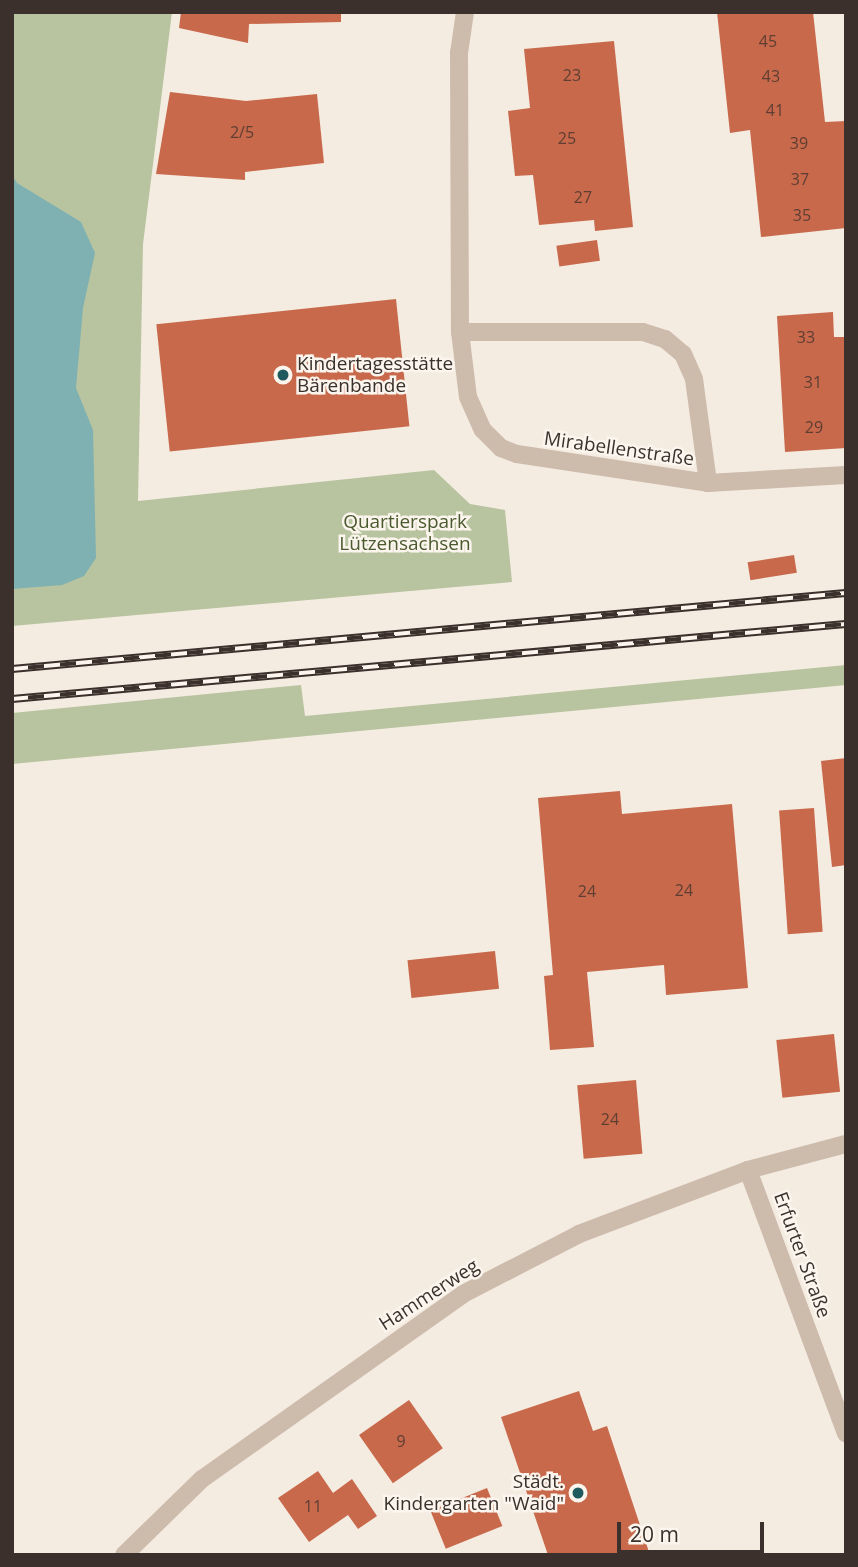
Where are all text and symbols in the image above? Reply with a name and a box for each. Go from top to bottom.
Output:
house number: 45 [759,31,777,51]
house number: 23 [563,65,581,85]
house number: 43 [762,66,780,86]
house number: 41 [766,100,784,120]
house number: 2/5 [230,122,254,142]
house number: 25 [558,128,576,148]
house number: 39 [790,133,808,153]
house number: 37 [791,169,809,189]
house number: 27 [574,187,592,207]
house number: 35 [793,205,811,225]
house number: 33 [797,327,815,347]
place label: Kindertagesstätte Bärenbande [297,353,453,397]
marker: Kindertagesstätte Bärenbande [275,367,291,383]
house number: 31 [804,372,822,392]
house number: 29 [805,417,823,437]
street label: Mirabellenstraße [543,427,695,471]
park label: Quartierspark Lützensachsen [339,511,471,555]
house number: 24 [675,880,693,900]
house number: 24 [578,881,596,901]
house number: 24 [601,1109,619,1129]
street label: Erfurter Straße [769,1189,835,1321]
street label: Hammerweg [375,1254,483,1336]
house number: 9 [396,1431,406,1451]
place label: Städt. Kindergarten "Waid" [384,1471,564,1515]
marker: Städt. Kindergarten "Waid" [570,1485,586,1501]
house number: 11 [304,1496,322,1516]
scale bar [620,1508,767,1552]
text: 20 m [630,1520,679,1548]

